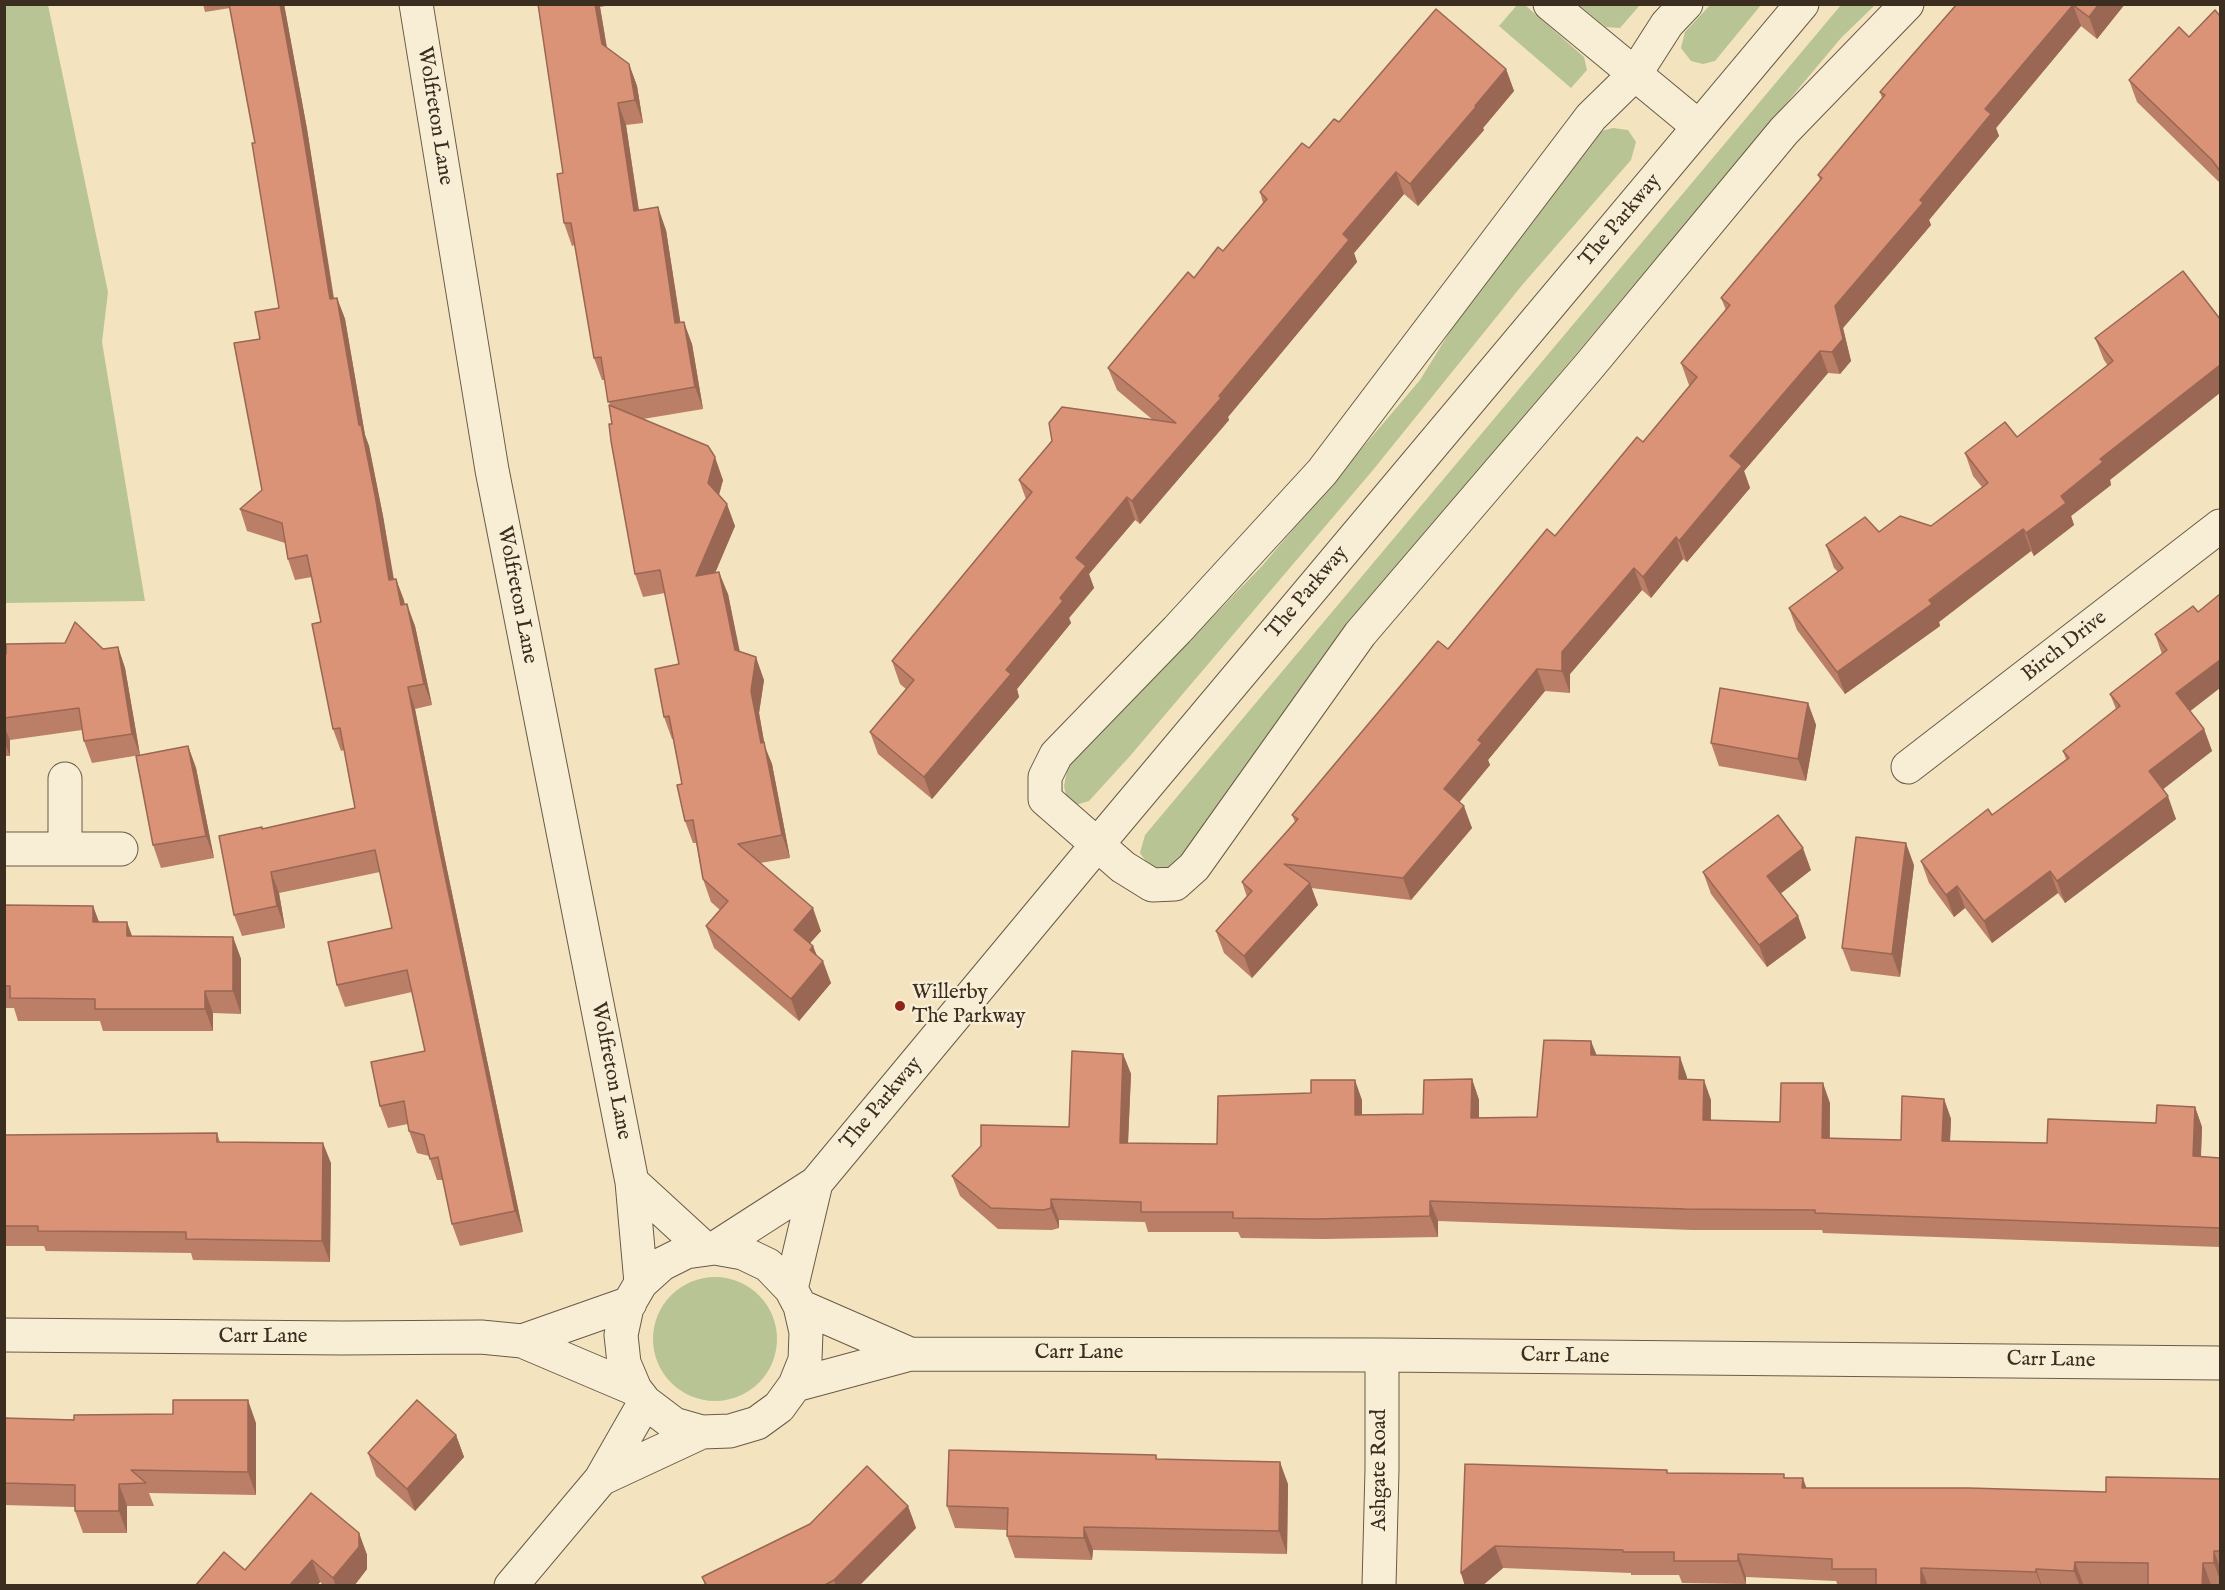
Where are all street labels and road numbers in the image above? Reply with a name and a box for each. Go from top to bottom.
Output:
street label: Wolfreton Lane [411,45,457,187]
street label: The Parkway [1575,169,1667,273]
street label: Wolfreton Lane [490,524,542,666]
street label: The Parkway [1262,541,1354,645]
street label: Birch Drive [2017,606,2113,688]
street label: Wolfreton Lane [584,1000,636,1142]
street label: The Parkway [836,1052,928,1156]
street label: Carr Lane [219,1325,307,1351]
street label: Carr Lane [1035,1341,1123,1367]
street label: Carr Lane [1520,1344,1610,1370]
street label: Carr Lane [2006,1348,2096,1374]
street label: Ashgate Road [1368,1409,1394,1531]

